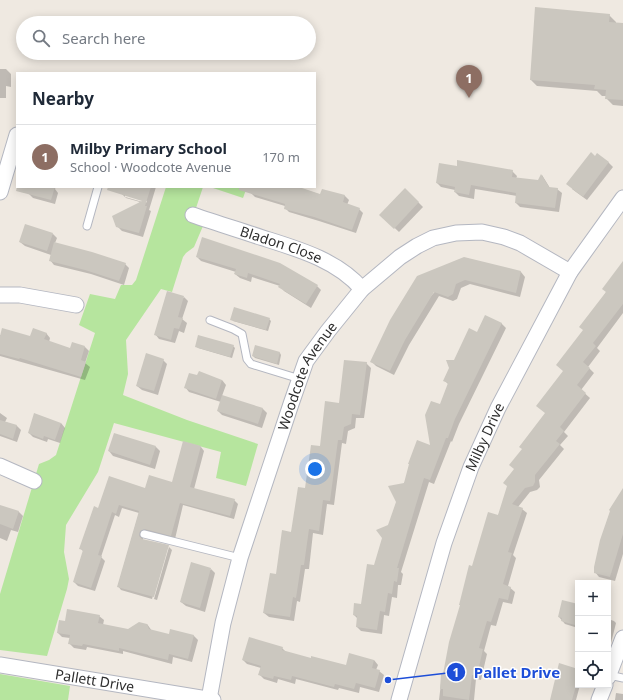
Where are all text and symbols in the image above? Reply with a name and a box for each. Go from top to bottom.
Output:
search box [16,16,316,60]
icon: search [30,27,52,49]
text: Search here [62,28,145,48]
pin: 1 [456,65,482,98]
text: Nearby [32,87,94,110]
text: Milby Primary School [70,138,227,158]
text: 1 [41,148,49,166]
text: 170 m [262,148,300,166]
text: School · Woodcote Avenue [70,158,231,176]
street label: Bladon Close [238,221,326,267]
street label: Woodcote Avenue [273,317,341,433]
street label: Milby Drive [460,399,508,474]
your location [305,459,325,479]
map controls [575,580,611,688]
button: + [575,580,611,616]
button: − [575,616,611,652]
button: locate [575,652,611,688]
callout: Pallet Drive [446,659,568,686]
text: Pallet Drive [474,662,560,682]
street label: Pallett Drive [54,664,136,696]
text: 1 [453,664,459,681]

